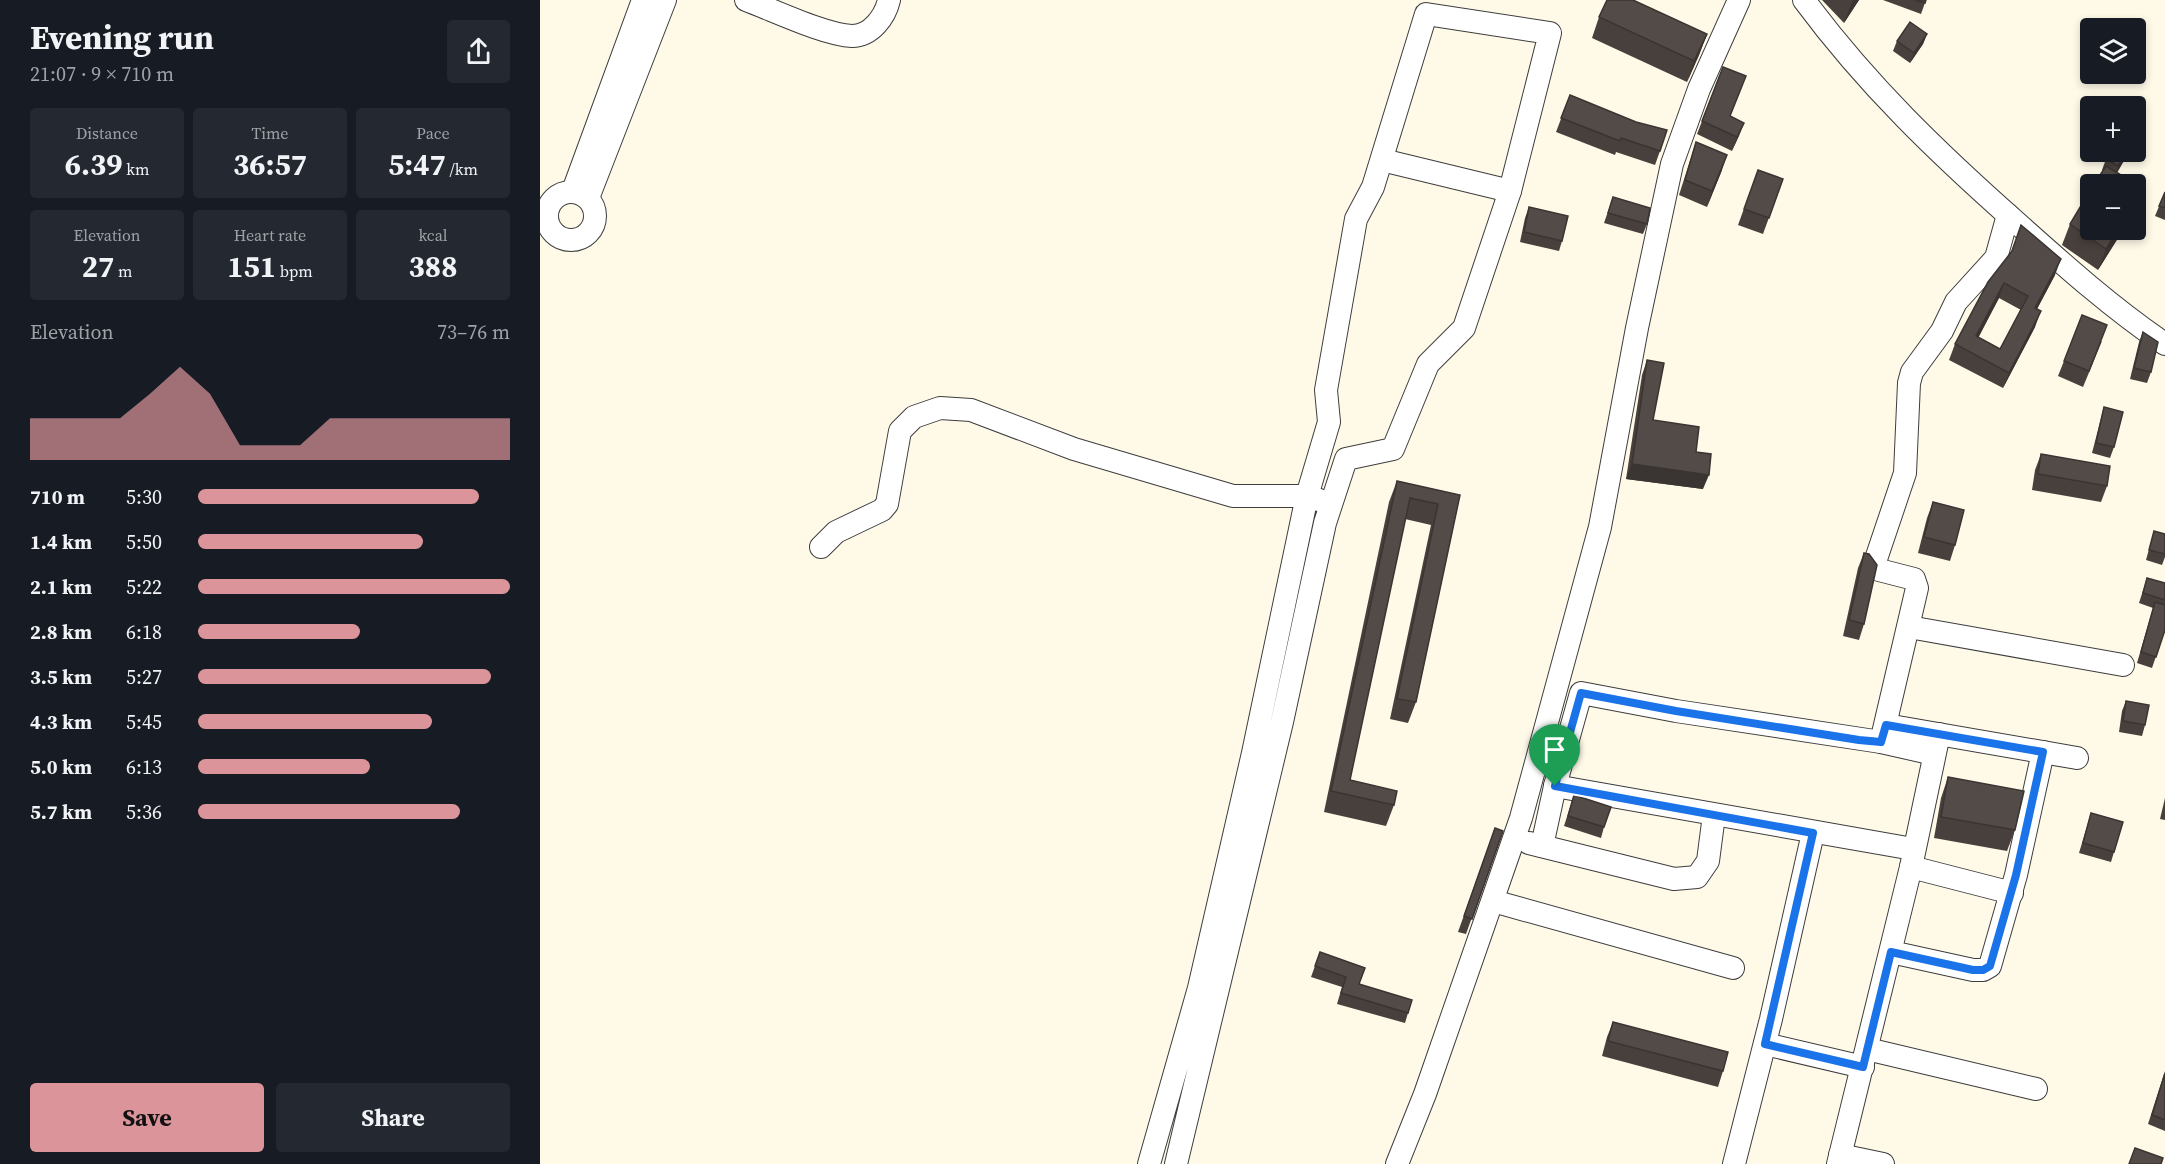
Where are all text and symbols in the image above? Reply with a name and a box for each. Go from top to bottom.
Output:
text: Evening run [30,15,214,60]
map controls [2080,18,2146,240]
button: layers [2080,18,2146,84]
button: share [447,20,510,83]
text: 21:07 · 9 × 710 m [30,60,174,88]
button: + [2080,96,2146,162]
text: Distance [76,122,138,144]
text: Time [251,122,289,144]
text: Pace [416,122,450,144]
text: 6.39 [65,144,122,185]
text: 36:57 [233,144,307,185]
text: 5:47 [388,144,446,185]
text: km [122,158,149,180]
text: /km [446,158,478,180]
button: − [2080,174,2146,240]
text: Elevation [74,224,140,246]
text: Heart rate [234,224,306,246]
text: kcal [418,224,448,246]
text: 27 [82,246,114,287]
text: 151 [227,246,276,287]
text: 388 [409,246,457,287]
text: m [114,260,132,282]
text: bpm [276,260,313,282]
text: Elevation [30,318,114,346]
text: 73–76 m [437,318,510,346]
text: 710 m [30,483,85,511]
text: 5:30 [126,483,162,511]
text: 1.4 km [30,528,92,556]
text: 5:50 [126,528,162,556]
text: 2.1 km [30,573,92,601]
text: 5:22 [126,573,162,601]
text: 2.8 km [30,618,92,646]
text: 6:18 [126,618,162,646]
text: 3.5 km [30,663,92,691]
text: 5:27 [126,663,162,691]
text: 4.3 km [30,708,92,736]
text: 5:45 [126,708,162,736]
pin [1529,724,1580,786]
icon: arrive [1538,733,1571,766]
text: 5.0 km [30,753,92,781]
text: 6:13 [126,753,162,781]
text: 5.7 km [30,798,92,826]
text: 5:36 [126,798,162,826]
button: Save [30,1083,264,1152]
button: Share [276,1083,510,1152]

